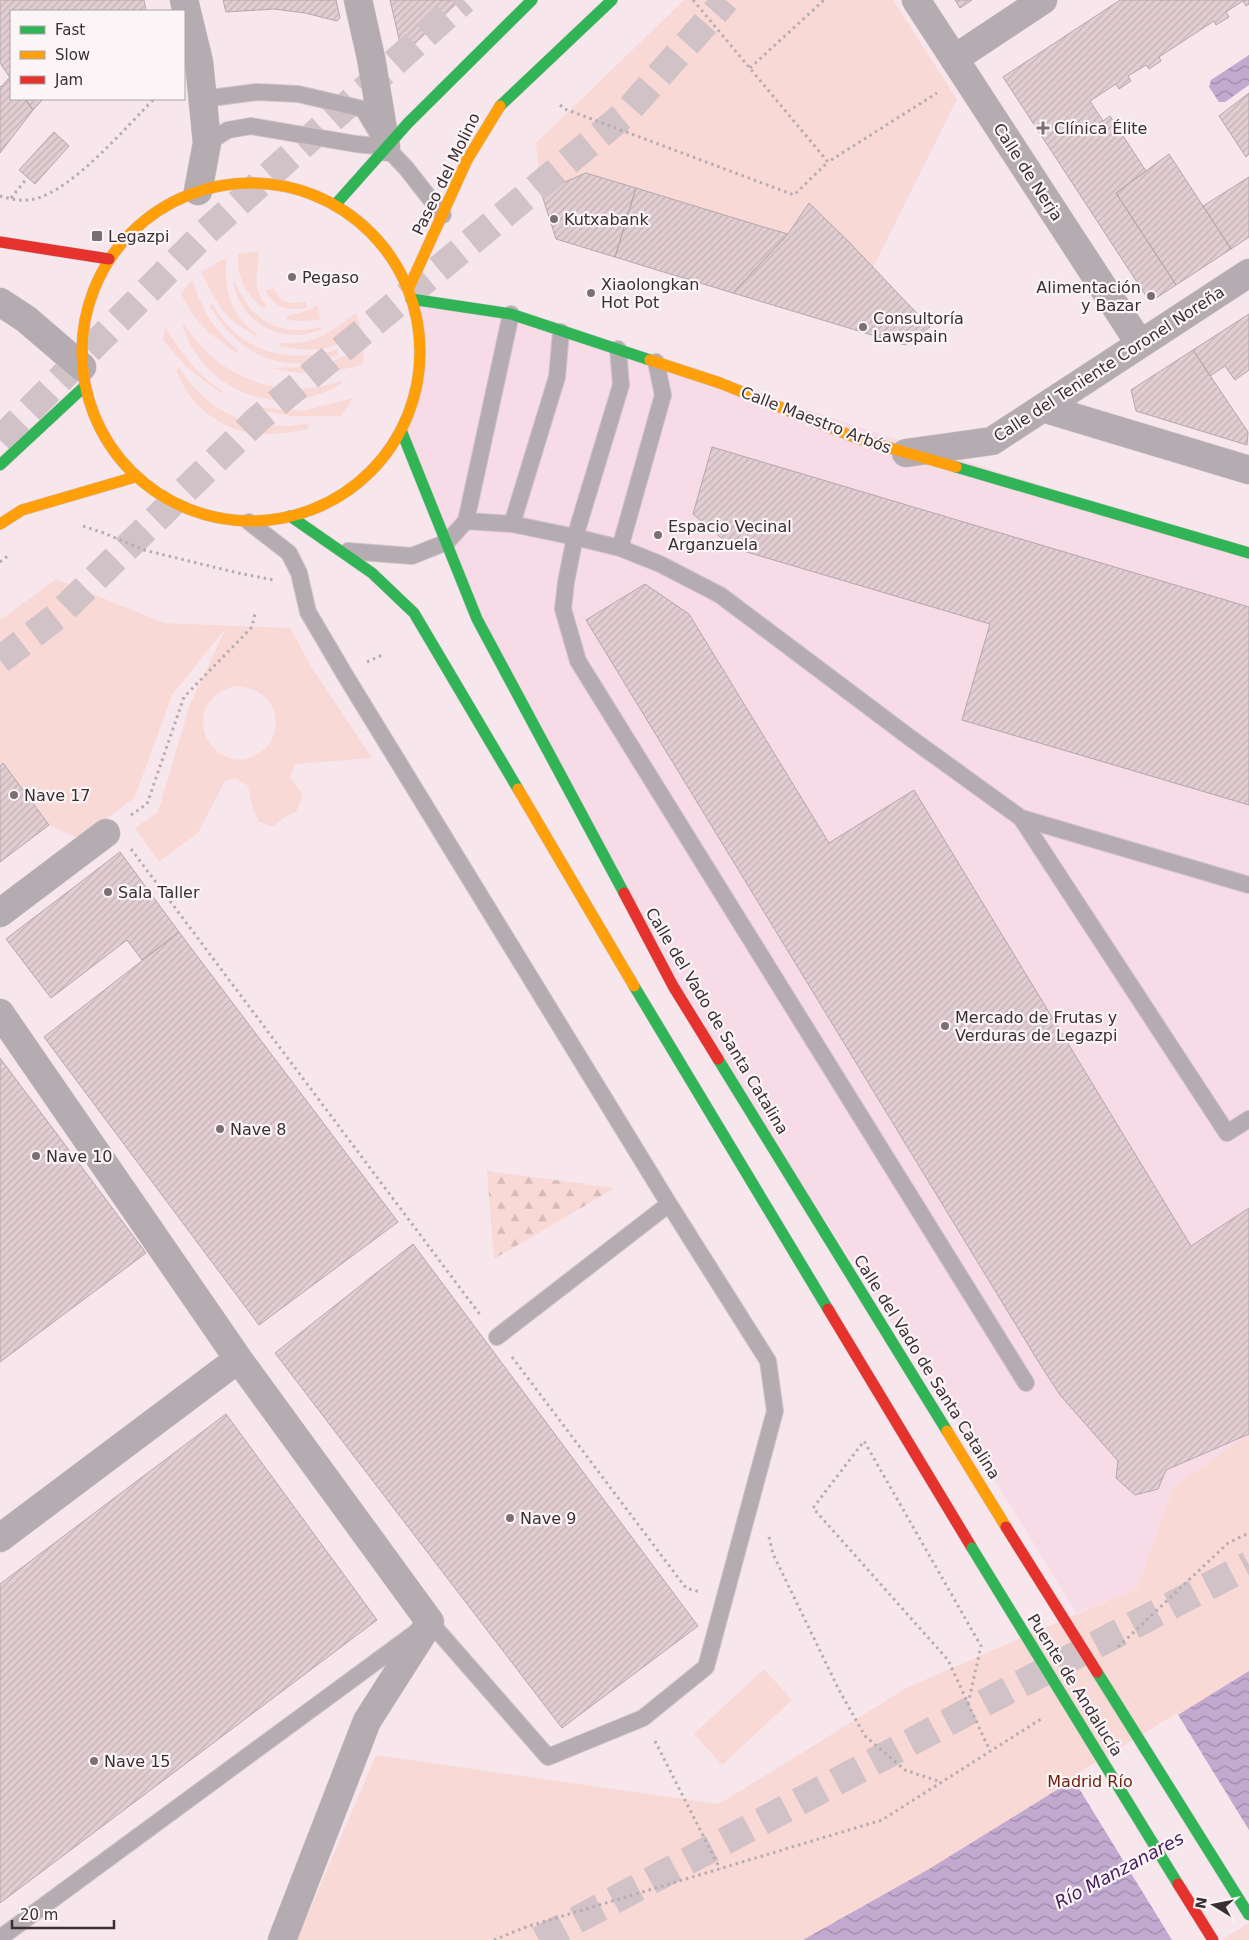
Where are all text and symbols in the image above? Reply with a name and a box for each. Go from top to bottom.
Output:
legend [10,10,185,100]
text: Fast [55,21,85,39]
text: Slow [55,46,90,64]
text: Jam [54,71,83,89]
street label: Paseo del Molino [408,110,484,238]
place label: Clínica Élite [1054,119,1147,138]
street label: Calle de Nerja [989,120,1067,224]
marker: Clínica Élite [1036,121,1050,135]
place label: Kutxabank [564,210,649,229]
marker: Kutxabank [548,213,560,225]
place label: Legazpi [108,227,169,246]
marker: Legazpi [90,229,104,243]
place label: Pegaso [302,268,359,287]
marker: Pegaso [286,271,298,283]
place label: Xiaolongkan Hot Pot [601,275,699,312]
place label: Alimentación y Bazar [1036,278,1141,315]
street label: Calle del Teniente Coronel Noreña [990,282,1228,446]
marker: Xiaolongkan Hot Pot [585,287,597,299]
marker: Alimentación y Bazar [1145,290,1157,302]
place label: Consultoría Lawspain [873,309,964,346]
marker: Consultoría Lawspain [857,321,869,333]
street label: Calle Maestro Arbós [738,383,894,457]
place label: Espacio Vecinal Arganzuela [668,517,792,554]
marker: Espacio Vecinal Arganzuela [652,529,664,541]
place label: Nave 17 [24,786,91,805]
marker: Nave 17 [8,789,20,801]
place label: Sala Taller [118,883,200,902]
marker: Sala Taller [102,886,114,898]
street label: Calle del Vado de Santa Catalina [642,904,792,1138]
place label: Mercado de Frutas y Verduras de Legazpi [955,1008,1117,1045]
marker: Mercado de Frutas y Verduras de Legazpi [939,1020,951,1032]
place label: Nave 8 [230,1120,286,1139]
marker: Nave 8 [214,1123,226,1135]
place label: Nave 10 [46,1147,113,1166]
marker: Nave 10 [30,1150,42,1162]
street label: Calle del Vado de Santa Catalina [850,1251,1004,1483]
place label: Nave 9 [520,1509,576,1528]
marker: Nave 9 [504,1512,516,1524]
street label: Puente de Andalucía [1023,1610,1127,1760]
place label: Nave 15 [104,1752,171,1771]
marker: Nave 15 [88,1755,100,1767]
park label: Madrid Río [1047,1772,1133,1791]
water label: Río Manzanares [1051,1827,1187,1913]
north arrow [1189,1880,1239,1930]
text: N [1192,1896,1210,1910]
scale bar [12,1898,115,1930]
text: 20 m [20,1906,58,1924]

